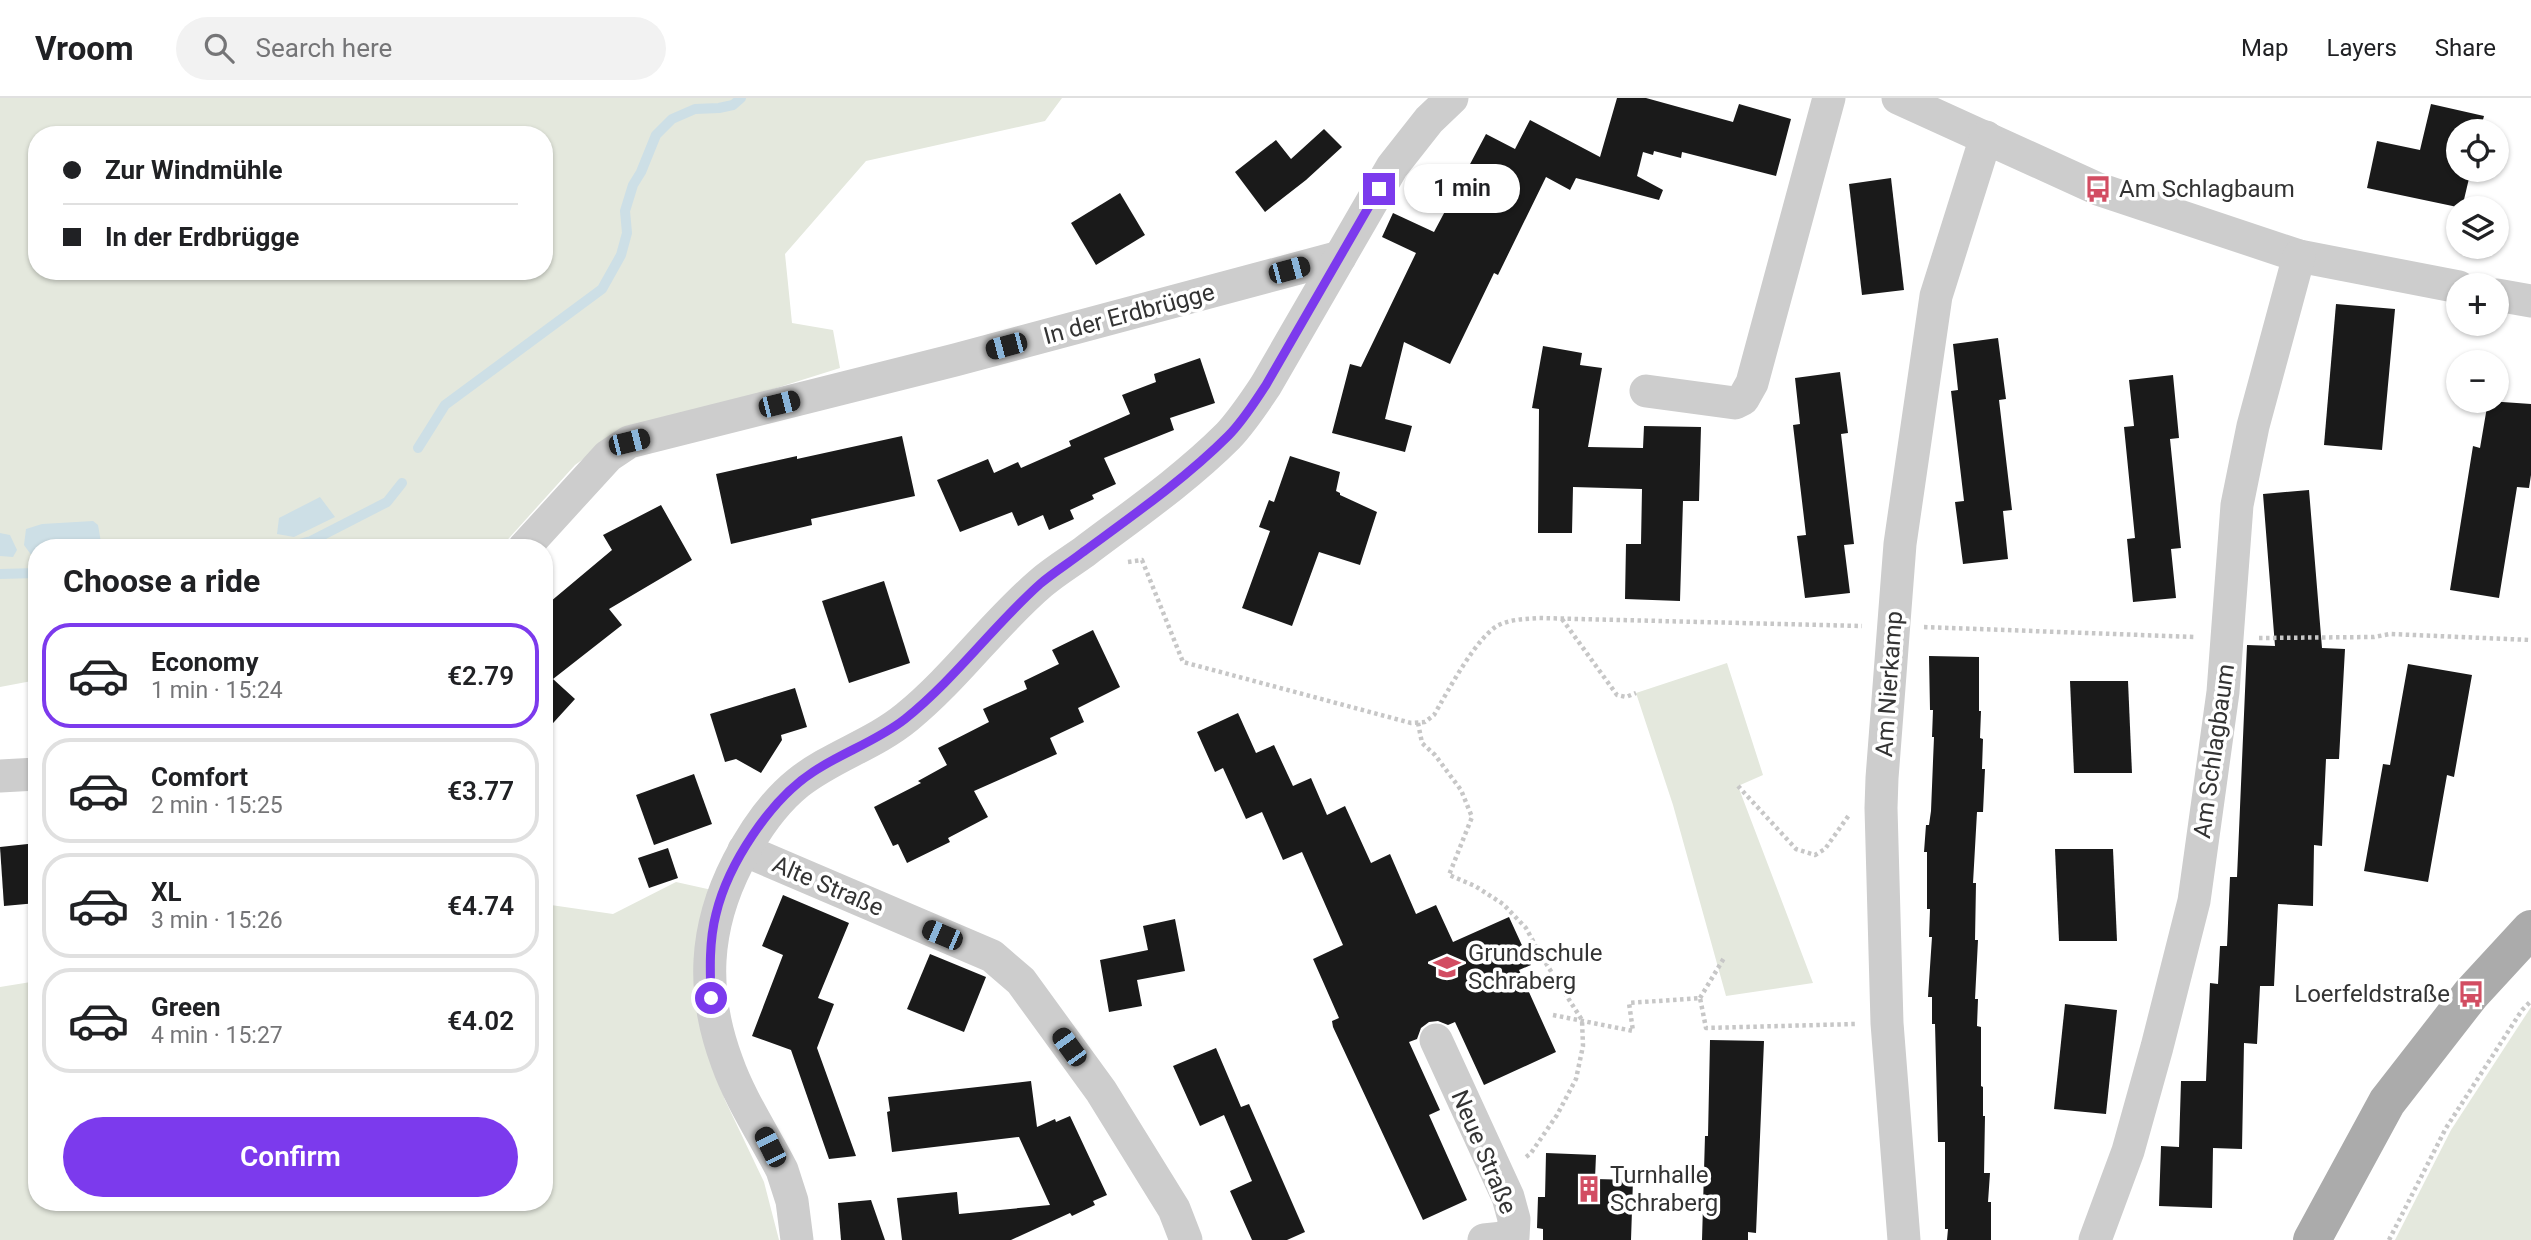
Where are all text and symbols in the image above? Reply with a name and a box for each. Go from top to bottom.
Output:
search box [176,17,666,80]
text: Vroom [35,29,134,68]
icon: search [200,29,238,67]
text: Search here [256,33,392,63]
text: Map [2241,34,2289,62]
text: Layers [2327,34,2397,62]
text: Share [2435,34,2496,62]
map controls [2446,119,2509,413]
button: locate [2446,119,2509,182]
text: Zur Windmühle [105,155,283,185]
callout: 1 min [1404,164,1519,214]
route end [1363,173,1395,205]
bus stop icon: Am Schlagbaum [2083,174,2113,204]
text: 1 min [1433,175,1491,202]
place label: Am Schlagbaum [2119,175,2295,203]
button: layers [2446,196,2509,259]
text: In der Erdbrügge [105,222,299,252]
car [1266,254,1313,286]
button: + [2446,273,2509,336]
street label: In der Erdbrügge [1041,278,1217,350]
car [983,330,1030,362]
button: − [2446,350,2509,413]
car [757,389,802,419]
car [607,427,652,457]
text: Choose a ride [63,562,260,600]
street label: Am Nierkamp [1870,610,1908,758]
icon: car [67,644,130,707]
text: Economy [151,647,258,677]
text: €2.79 [447,661,514,691]
street label: Am Schlagbaum [2188,662,2240,840]
text: 1 min · 15:24 [151,677,283,704]
icon: car [67,759,130,822]
text: Comfort [151,762,248,792]
text: €3.77 [447,776,514,806]
text: 2 min · 15:25 [151,792,283,819]
street label: Alte Straße [768,850,888,922]
icon: car [67,874,130,937]
text: XL [151,877,182,907]
text: €4.74 [447,891,514,921]
text: 3 min · 15:26 [151,907,283,934]
car [919,917,966,953]
place label: Grundschule Schraberg [1468,939,1602,995]
school or university icon: Grundschule Schraberg [1432,952,1462,982]
bus stop icon: Loerfeldstraße [2456,979,2486,1009]
place label: Loerfeldstraße [2294,980,2450,1008]
route start [695,982,727,1014]
icon: car [67,989,130,1052]
text: Green [151,992,221,1022]
text: €4.02 [447,1006,514,1036]
text: 4 min · 15:27 [151,1022,283,1049]
car [1049,1024,1090,1070]
street label: Neue Straße [1445,1086,1523,1218]
button: Confirm [63,1117,518,1197]
car [752,1124,789,1170]
place label: Turnhalle Schraberg [1610,1161,1718,1217]
building icon: Turnhalle Schraberg [1574,1174,1604,1204]

